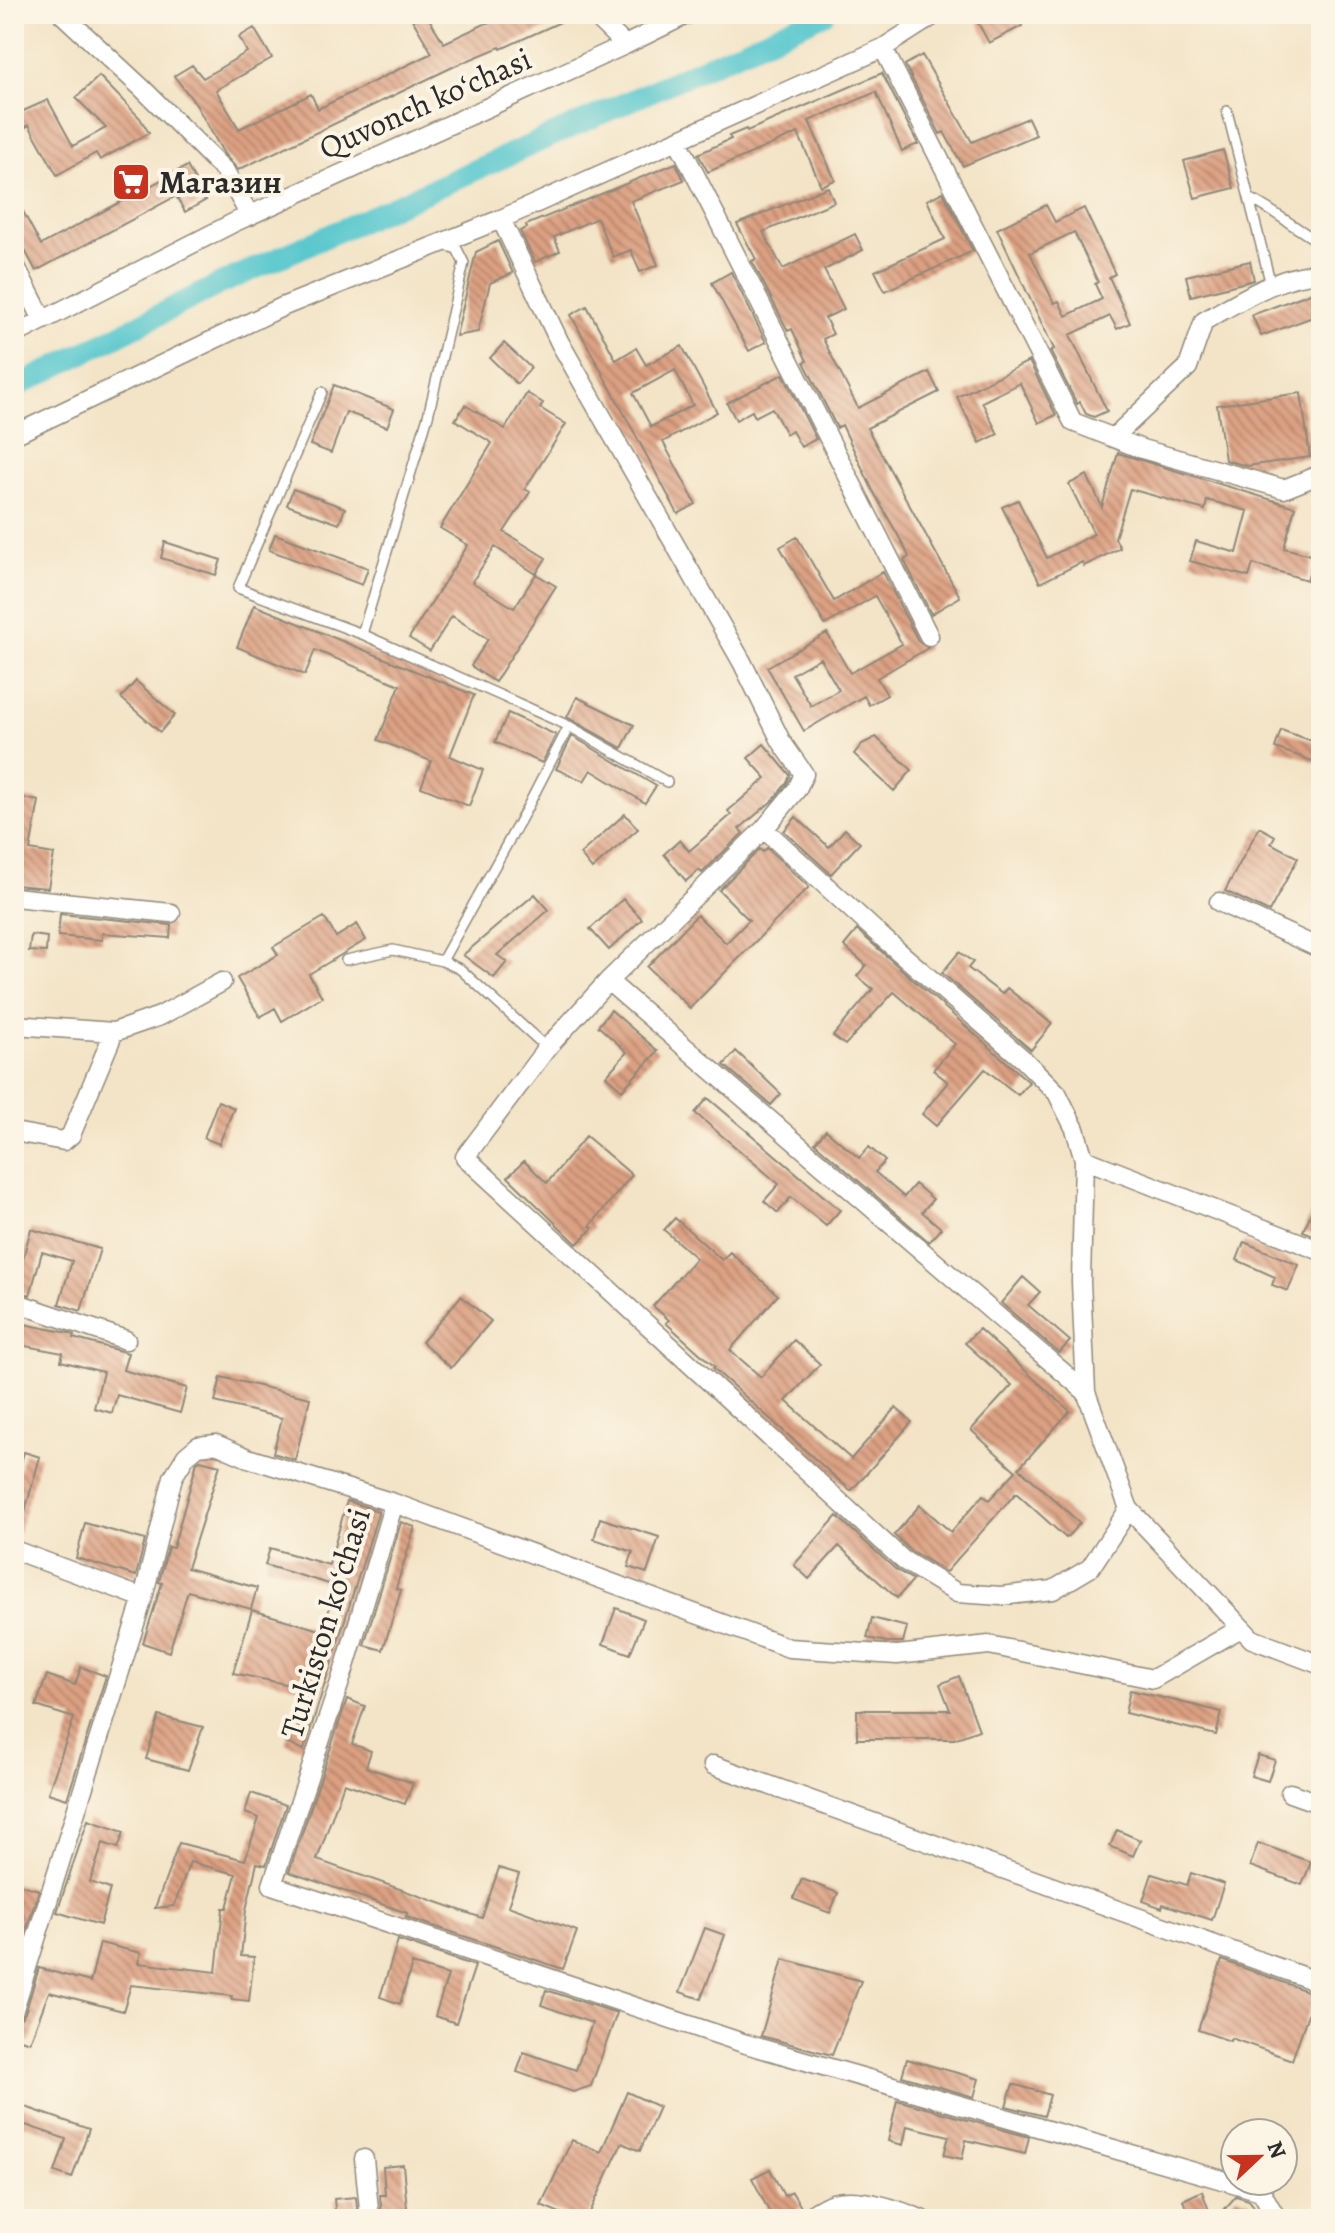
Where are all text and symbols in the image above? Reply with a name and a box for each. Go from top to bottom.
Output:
street label: Quvonch koʻchasi [312,37,538,169]
place label: Магазин [159,160,282,204]
supermarket icon: Магазин [110,161,152,203]
street label: Turkiston koʻchasi [269,1503,381,1743]
north arrow [1219,2117,1299,2197]
text: N [1260,2137,1294,2163]

